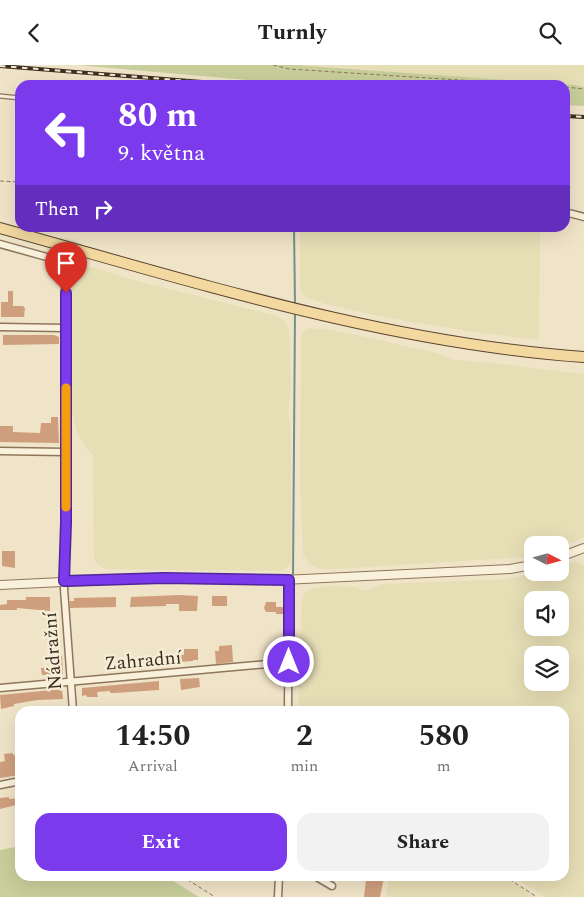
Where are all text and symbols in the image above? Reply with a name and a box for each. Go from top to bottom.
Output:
text: Turnly [258,16,326,49]
icon: back [20,19,48,47]
icon: search [536,19,564,47]
text: 80 m [118,89,198,142]
icon: left [35,100,100,165]
text: 9. května [118,137,205,170]
text: Then [35,195,79,224]
icon: right [89,195,117,223]
pin [45,242,87,293]
icon: arrive [52,249,80,277]
north arrow [524,536,569,581]
map controls [524,536,569,691]
button: sound [524,591,569,636]
street label: Nádražní [36,610,70,691]
position arrow [262,635,314,687]
street label: Zahradní [103,643,184,679]
button: layers [524,646,569,691]
text: 14:50 [115,713,190,759]
text: 2 [296,713,313,759]
text: 580 [418,713,469,759]
text: Arrival [128,754,178,778]
text: min [290,754,318,778]
text: m [437,754,451,778]
button: Exit [35,813,287,871]
button: Share [297,813,549,871]

